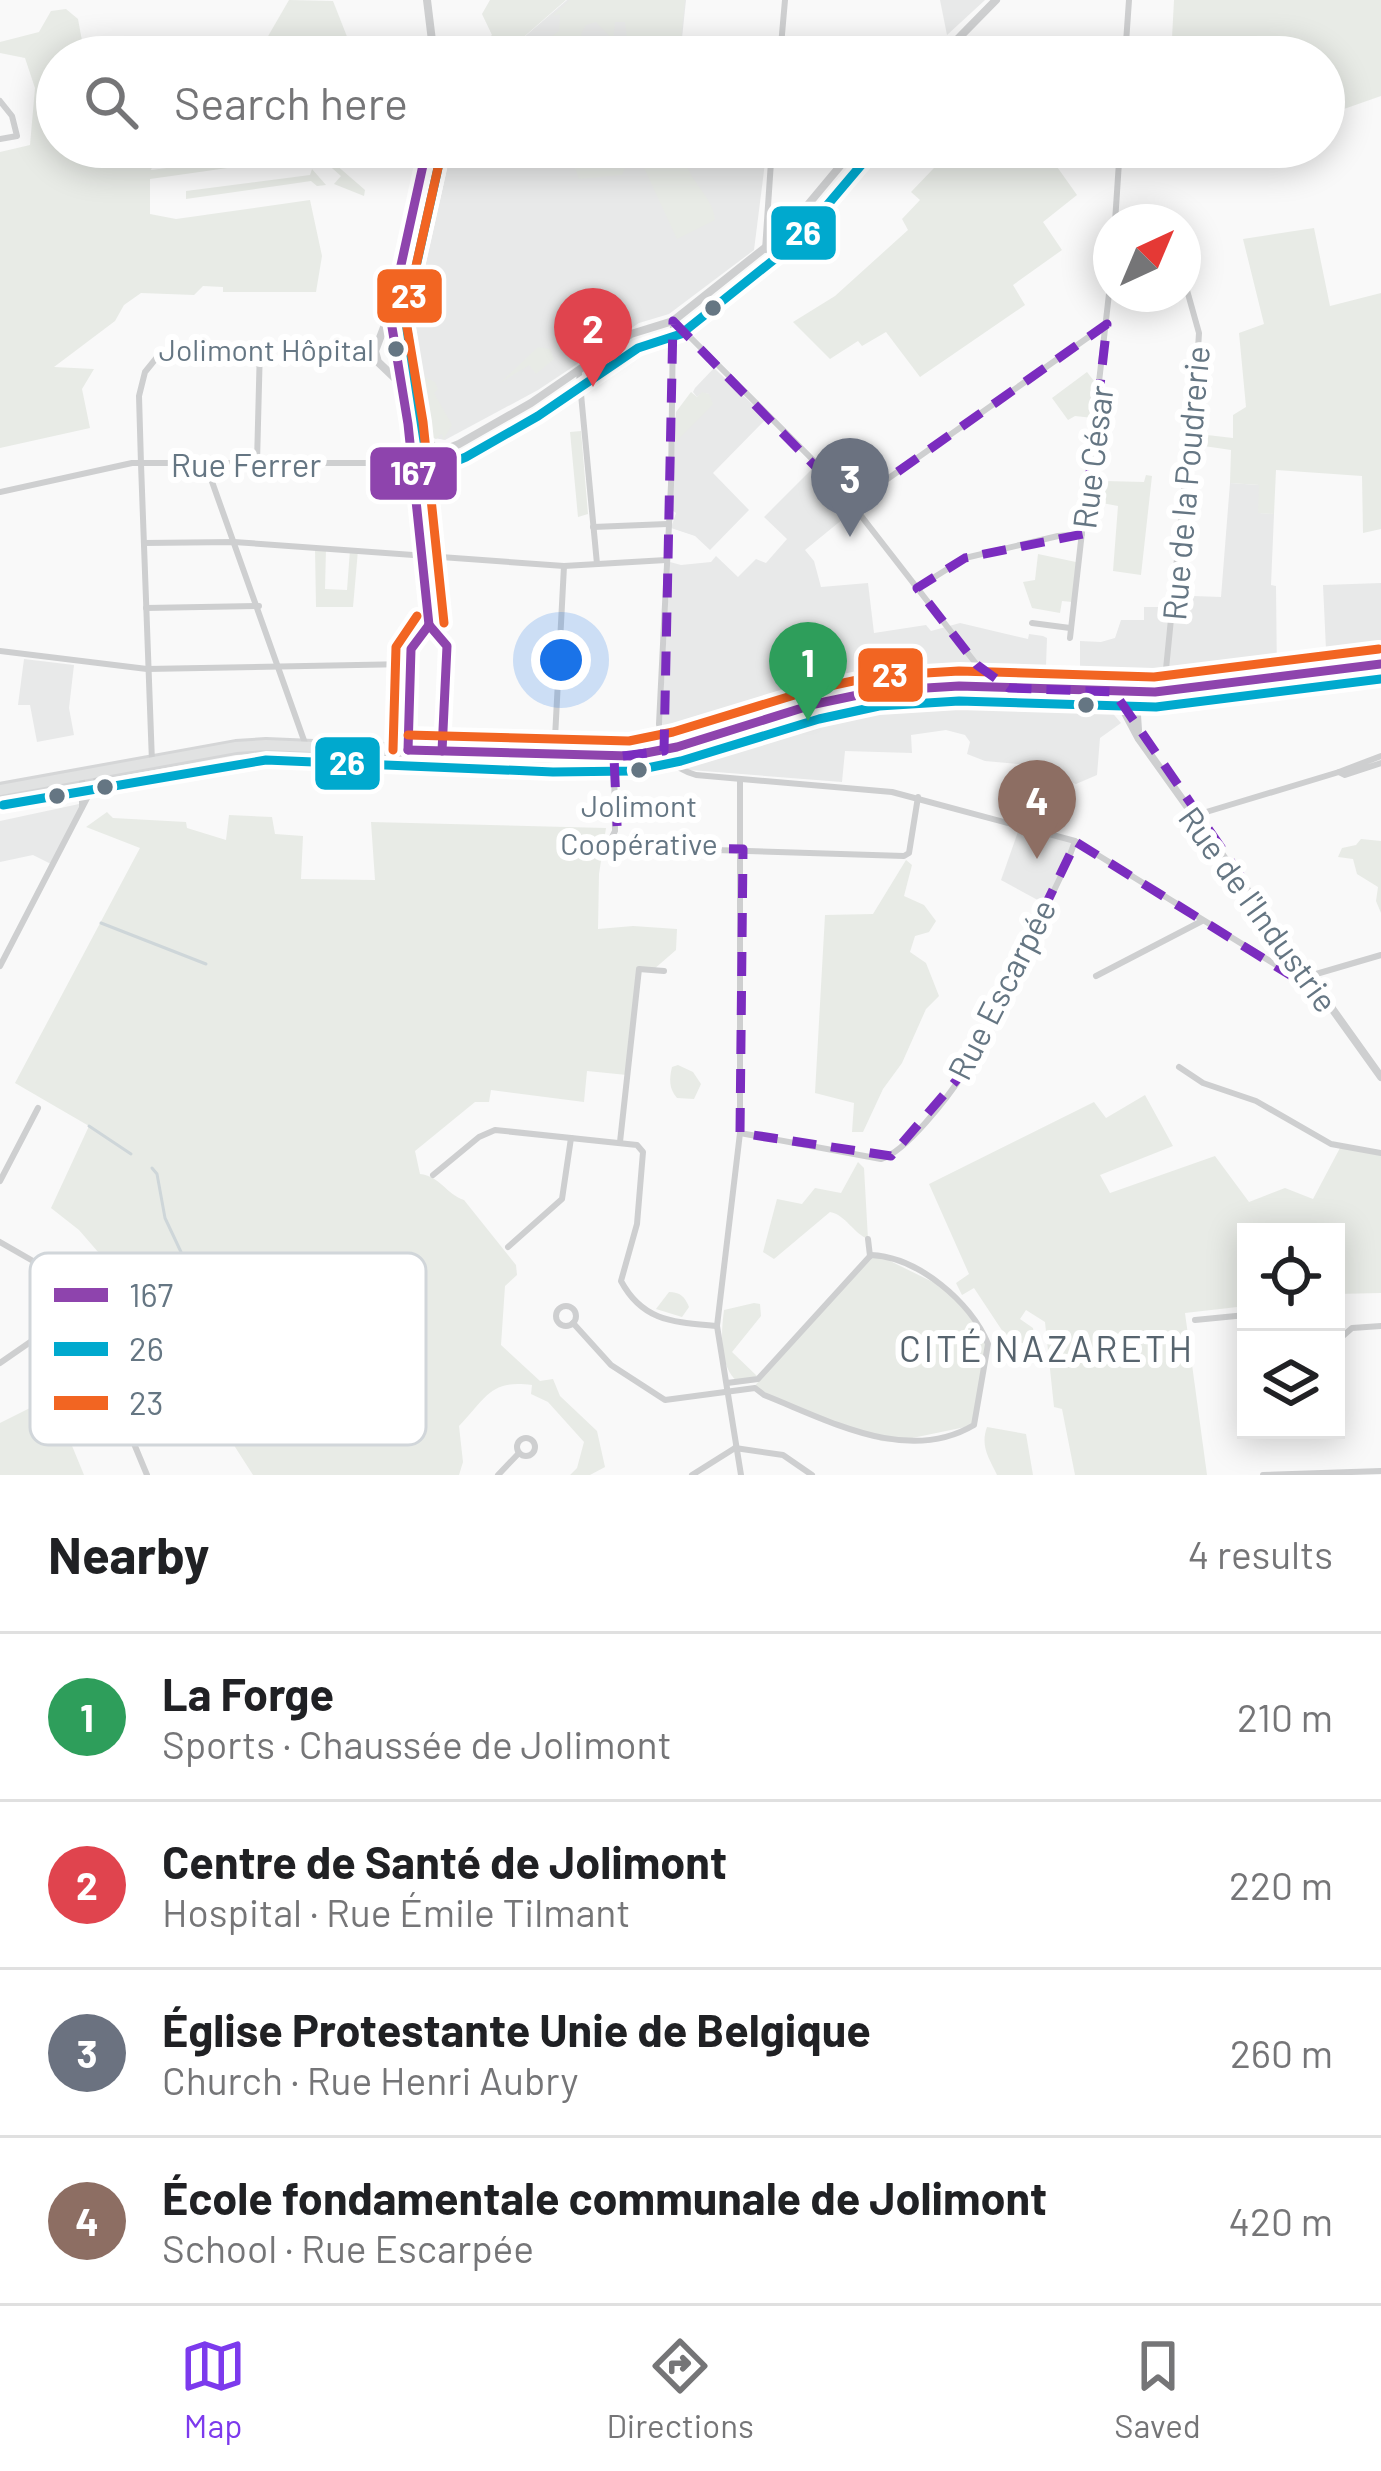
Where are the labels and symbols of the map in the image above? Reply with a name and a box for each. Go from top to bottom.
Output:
line badge: 26 [769,204,838,262]
north arrow [1093,204,1201,312]
text: 26 [785,212,821,252]
line badge: 23 [375,267,444,325]
text: 23 [391,275,427,315]
pin: 2 [554,288,632,387]
unlabelled marker [702,297,724,319]
place label: Jolimont Hôpital [159,331,374,367]
marker: Jolimont Hôpital [385,338,407,360]
street label: Rue de la Poudrerie [1153,344,1217,622]
street label: Rue César [1063,383,1121,531]
pin: 3 [811,438,889,537]
street label: Rue Ferrer [171,444,321,484]
line badge: 167 [368,445,459,502]
text: 167 [390,452,436,492]
pin: 1 [769,622,847,721]
your location [531,630,591,690]
line badge: 23 [856,646,925,704]
text: 23 [872,654,908,694]
unlabelled marker [1075,694,1097,716]
line badge: 26 [313,735,382,792]
text: 26 [329,742,365,782]
marker: Jolimont Coopérative [628,759,650,781]
pin: 4 [998,760,1076,859]
unlabelled marker [94,776,116,798]
unlabelled marker [46,785,68,807]
place label: Jolimont Coopérative [560,787,718,861]
street label: Rue de l'Industrie [1171,799,1347,1019]
street label: Rue Escarpée [938,892,1064,1086]
legend [30,1253,426,1445]
text: 167 [129,1274,173,1314]
district label: CITÉ NAZARETH [899,1326,1195,1369]
text: 26 [129,1328,164,1368]
text: 23 [129,1382,164,1422]

